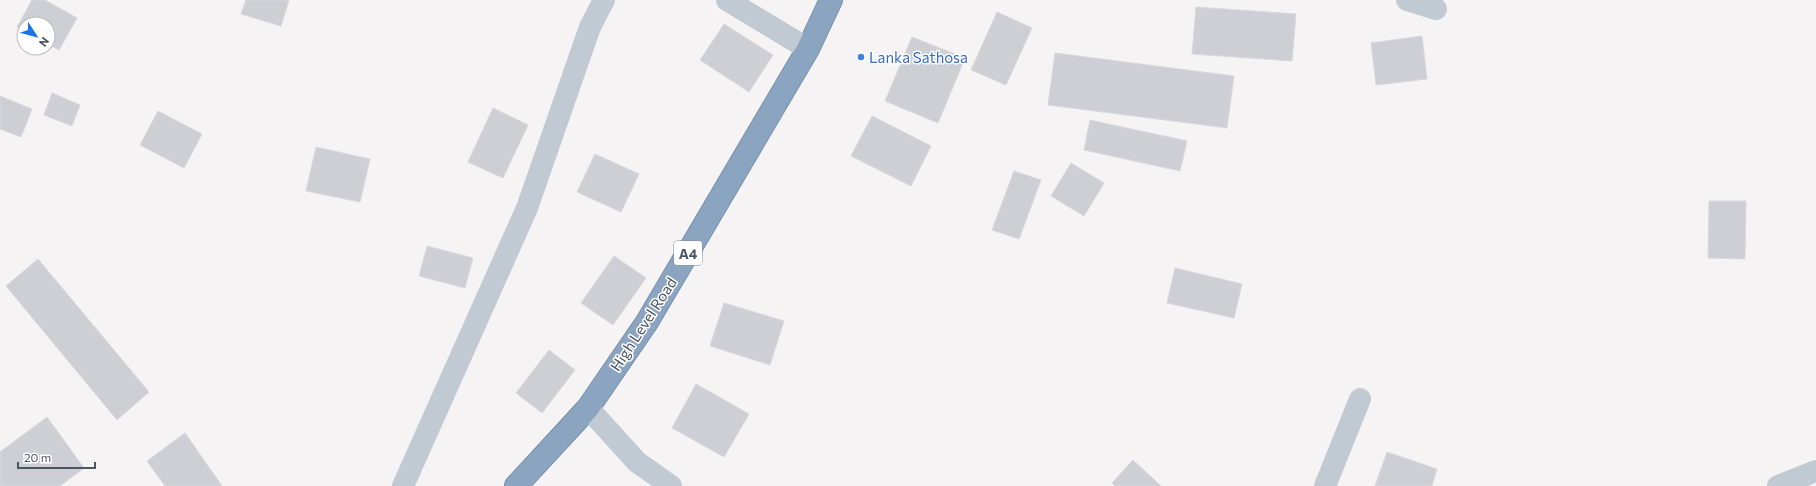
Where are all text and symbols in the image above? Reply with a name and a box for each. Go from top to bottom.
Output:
north arrow [16,16,56,56]
text: N [37,35,52,49]
place label: Lanka Sathosa [869,48,968,66]
marker: Lanka Sathosa [856,52,866,62]
road number: A4 [674,241,702,265]
street label: High Level Road [606,274,680,374]
scale bar [18,444,95,470]
text: 20 m [24,450,51,464]

